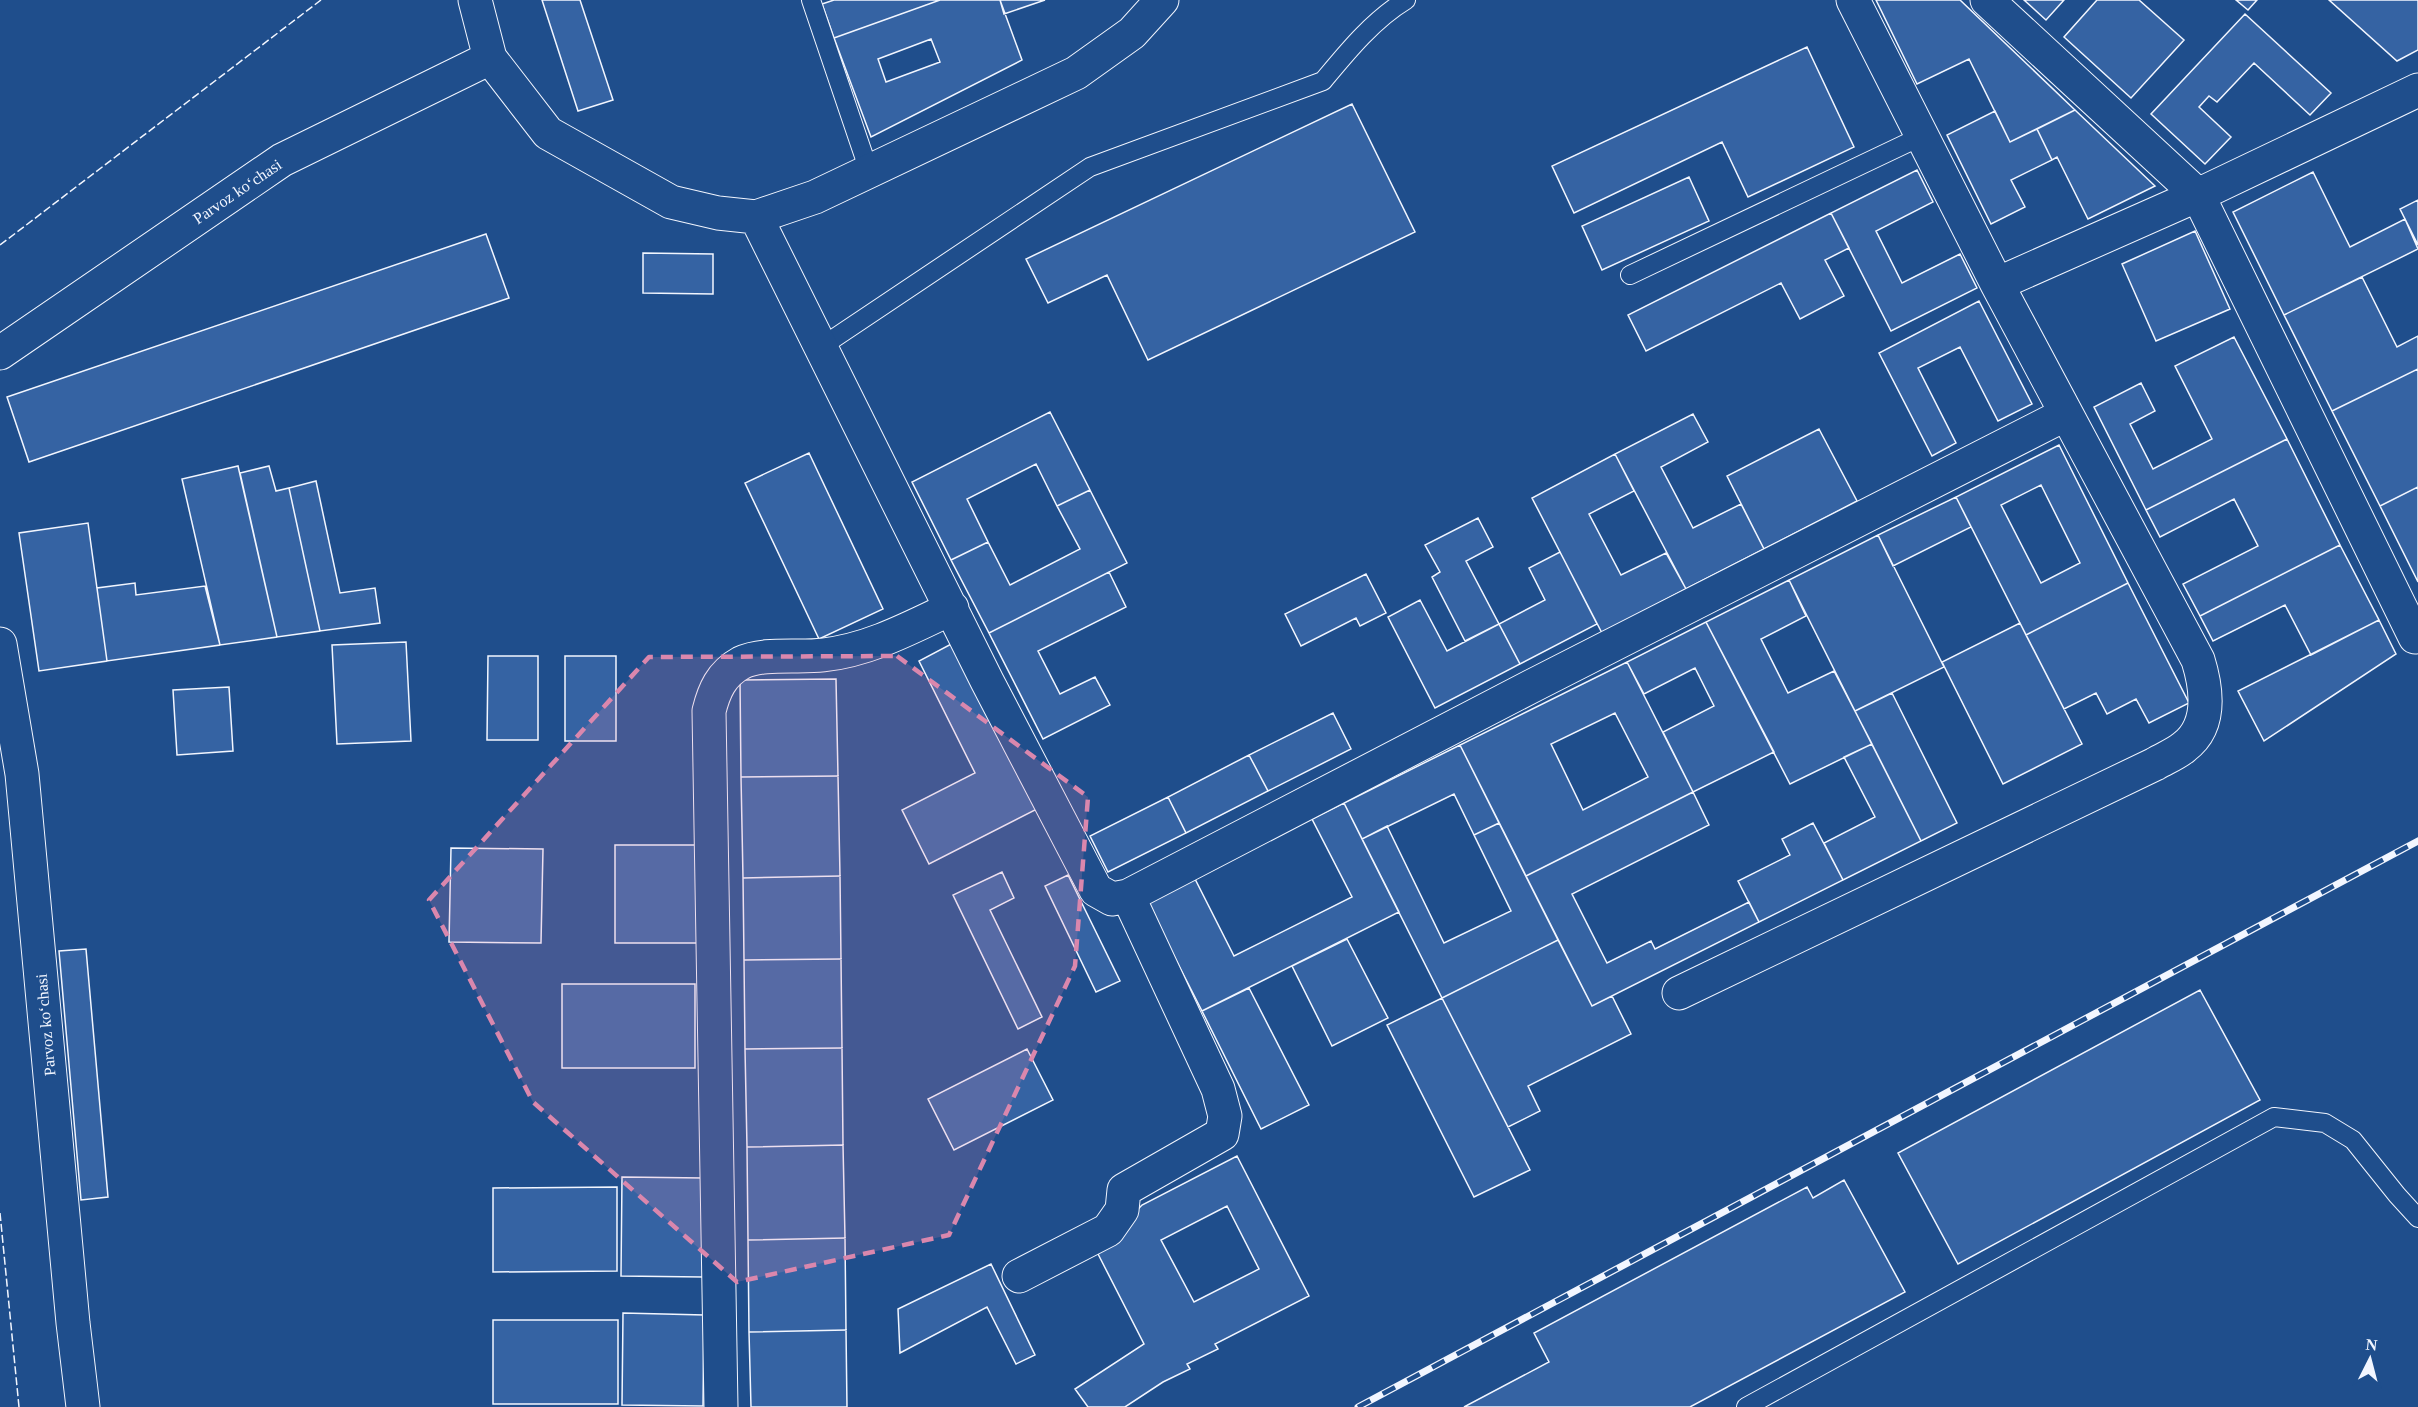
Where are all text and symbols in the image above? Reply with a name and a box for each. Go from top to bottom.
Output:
street label: Parvoz koʻchasi [190,155,285,227]
street label: Parvoz koʻchasi [33,973,58,1077]
north arrow [2340,1329,2400,1389]
text: N [2365,1336,2379,1354]

